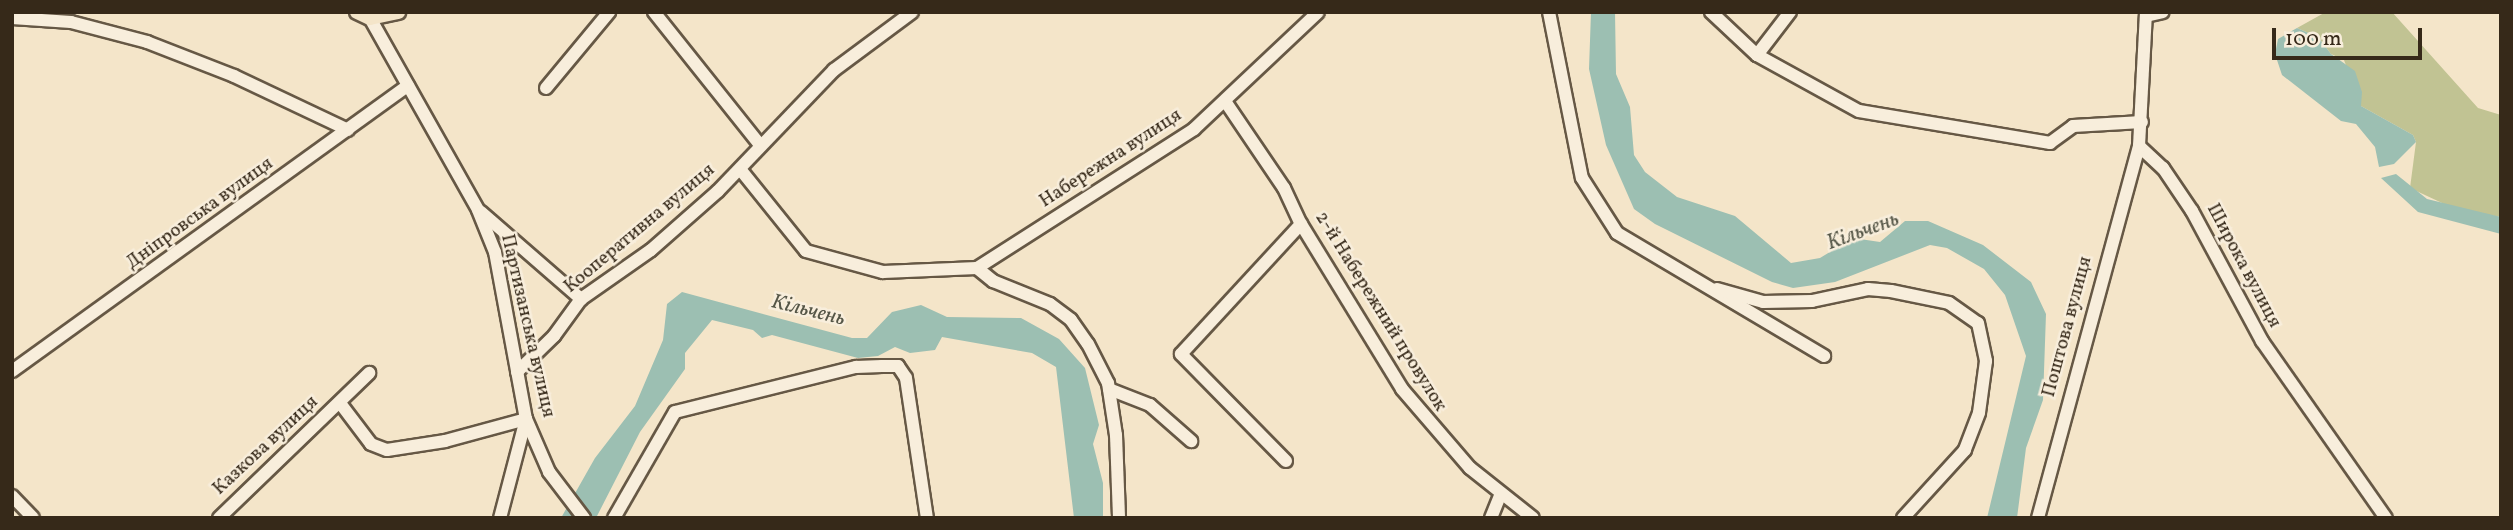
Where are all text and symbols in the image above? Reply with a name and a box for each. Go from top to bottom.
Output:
scale bar [2275,14,2426,58]
text: 100 m [2285,25,2342,54]
street label: Набережна вулиця [1036,105,1186,213]
street label: Дніпровська вулиця [122,153,278,275]
street label: Кооперативна вулиця [560,159,720,299]
street label: Широка вулиця [2201,200,2285,332]
water label: Кільчень [1824,207,1902,257]
street label: 2-й Набережний провулок [1309,208,1451,416]
street label: Партизанська вулиця [495,232,559,420]
street label: Поштова вулиця [2038,254,2098,400]
water label: Кільчень [769,290,847,332]
street label: Казкова вулиця [209,391,323,501]

